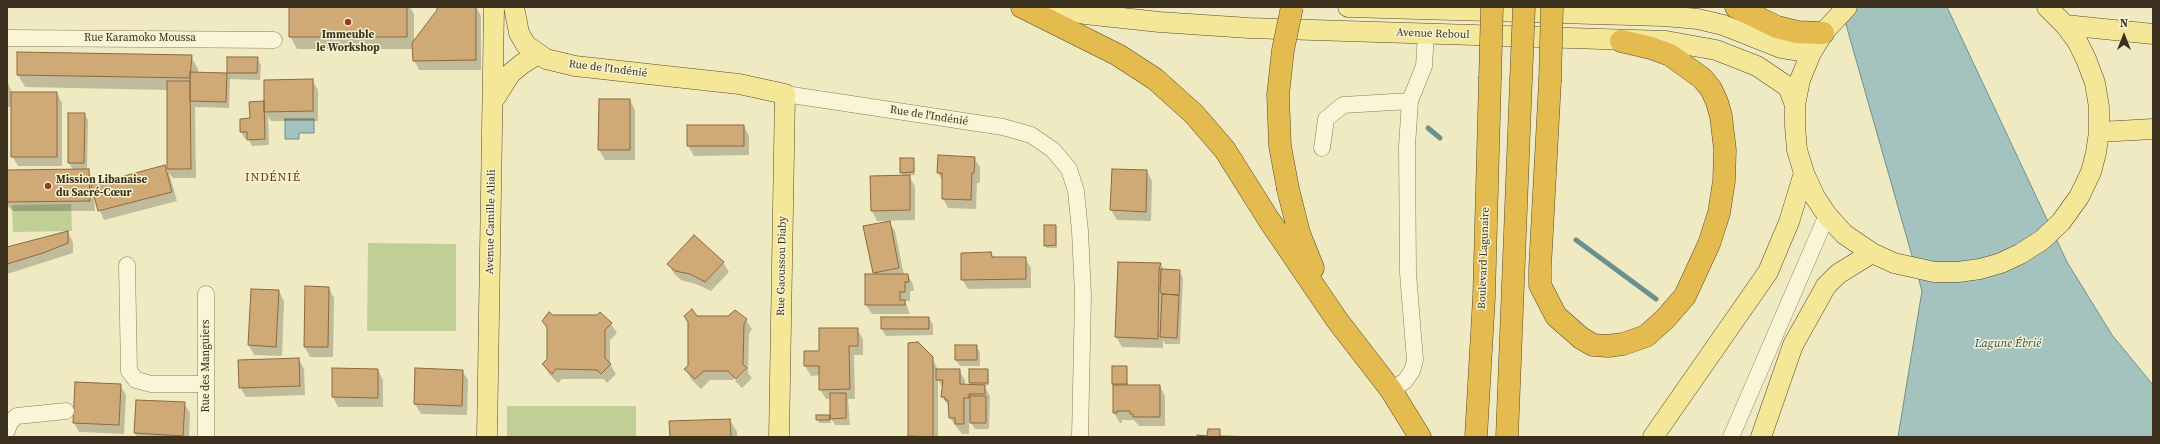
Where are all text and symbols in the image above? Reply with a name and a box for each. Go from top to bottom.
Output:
north arrow [2104,16,2144,56]
text: N [2120,16,2128,31]
marker: Immeuble le Workshop [343,17,353,27]
street label: Avenue Reboul [1396,26,1470,42]
place label: Immeuble le Workshop [316,28,380,54]
street label: Rue Karamoko Moussa [84,31,196,45]
street label: Rue de l'Indénié [568,58,648,80]
street label: Rue de l'Indénié [889,103,969,129]
street label: Avenue Camille Aliali [483,169,499,275]
district label: INDÉNIÉ [245,171,301,185]
place label: Mission Libanaise du Sacré-Cœur [56,173,147,199]
marker: Mission Libanaise du Sacré-Cœur [43,181,53,191]
street label: Boulevard Lagunaire [1476,207,1492,309]
street label: Rue Gaoussou Diaby [775,216,789,316]
street label: Rue des Manguiers [199,320,213,412]
water label: Lagune Ébrié [1975,337,2041,351]

